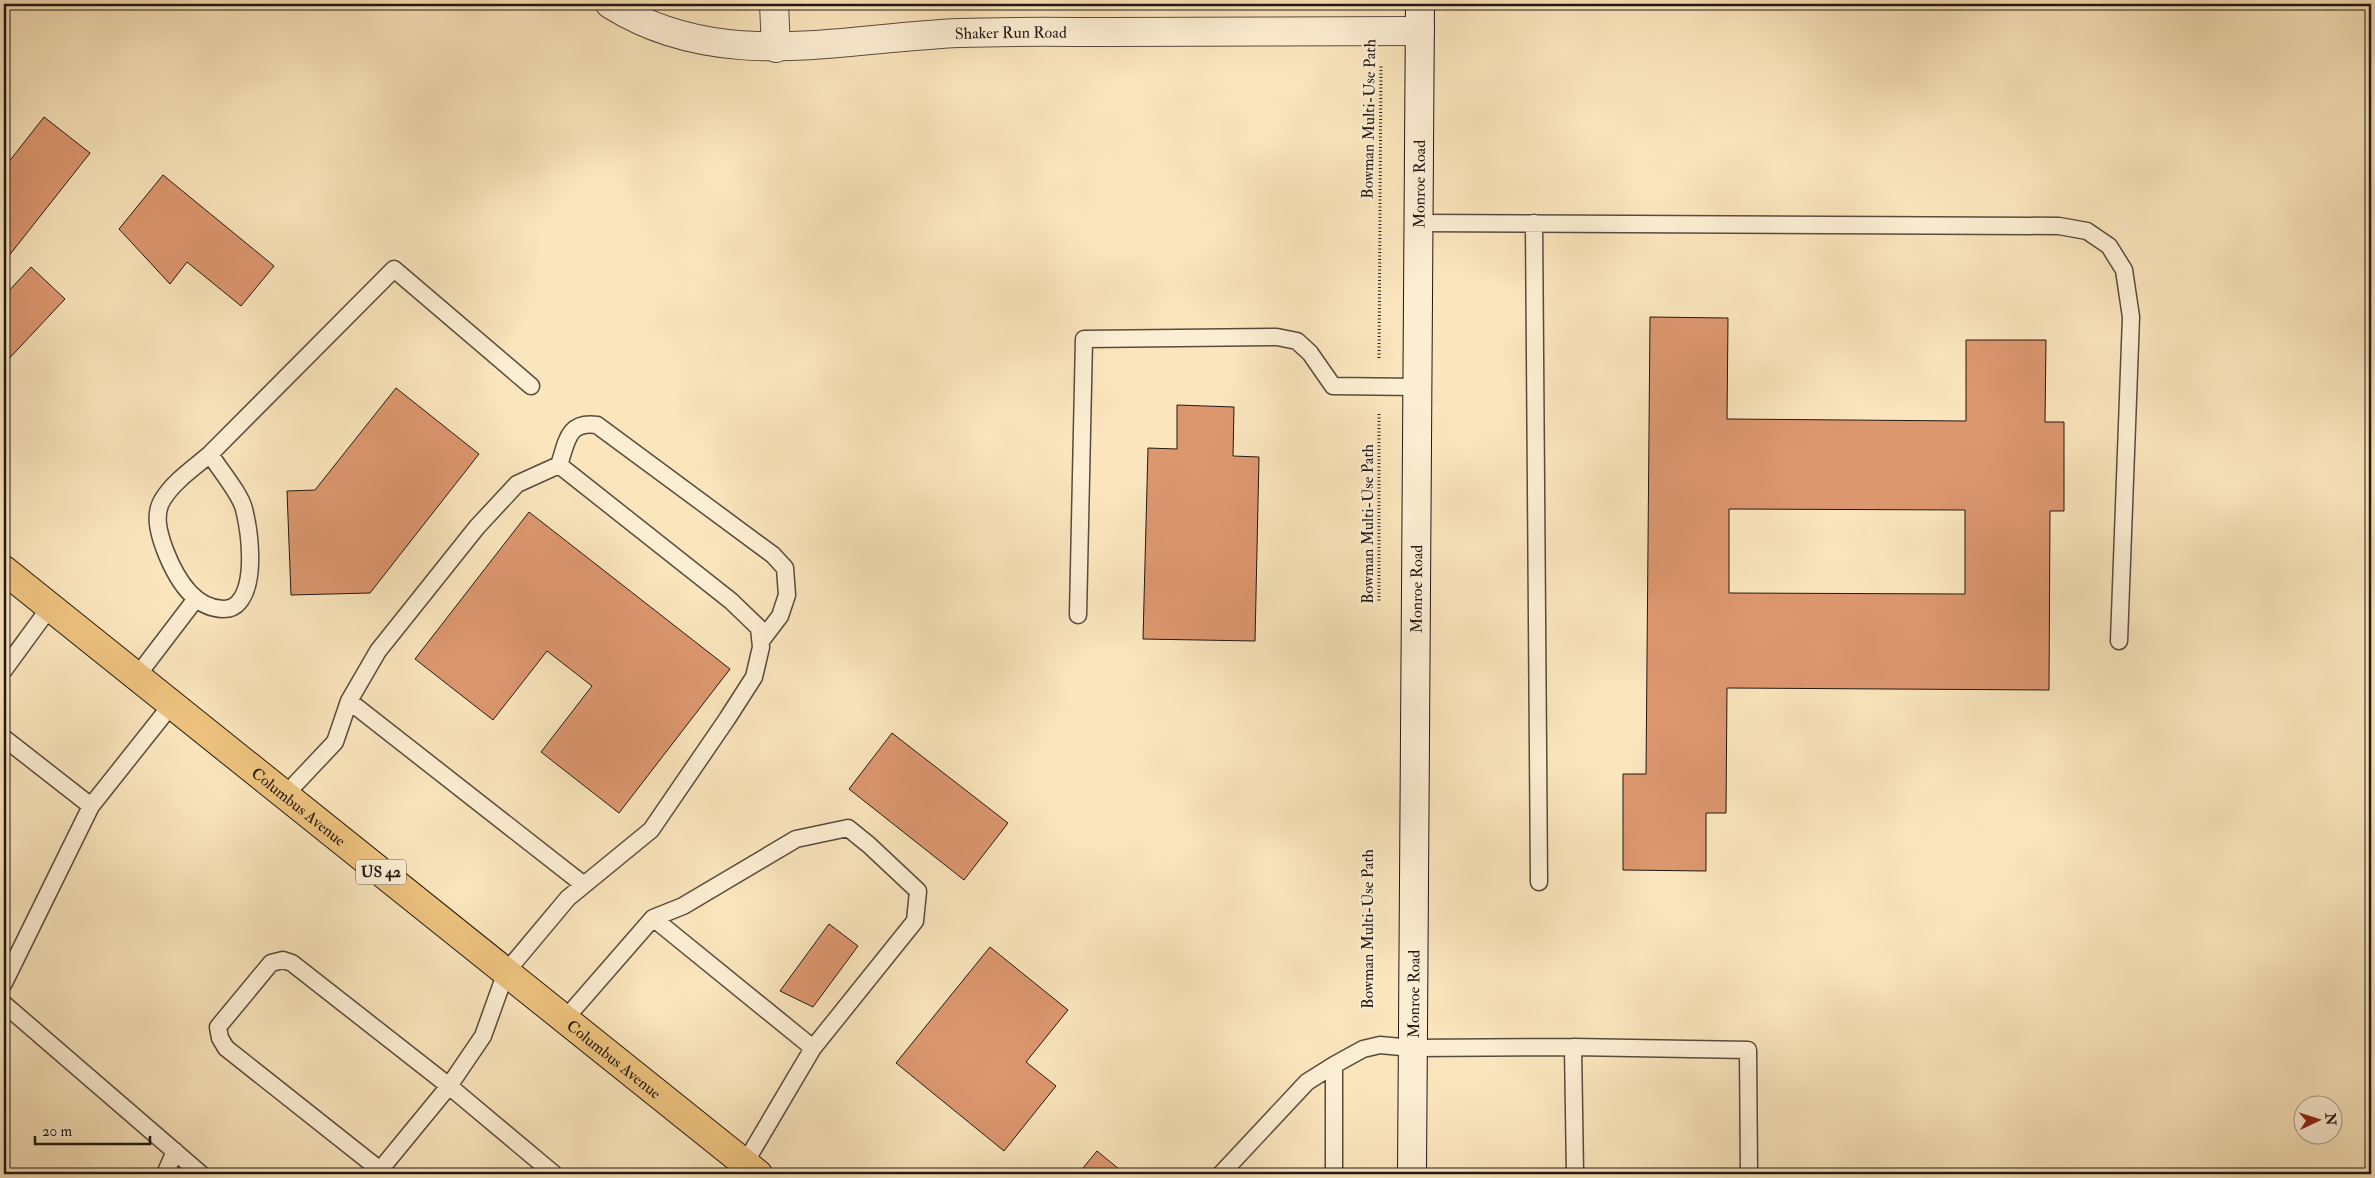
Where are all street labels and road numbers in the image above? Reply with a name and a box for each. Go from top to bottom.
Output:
street label: Shaker Run Road [954,23,1067,44]
street label: Bowman Multi-Use Path [1358,38,1380,199]
street label: Monroe Road [1409,140,1430,228]
street label: Bowman Multi-Use Path [1358,443,1378,604]
street label: Monroe Road [1407,545,1427,633]
street label: Columbus Avenue [247,763,350,851]
street label: Bowman Multi-Use Path [1358,848,1378,1009]
road number: US 42 [356,860,406,884]
street label: Monroe Road [1404,950,1425,1038]
street label: Columbus Avenue [562,1016,665,1104]

